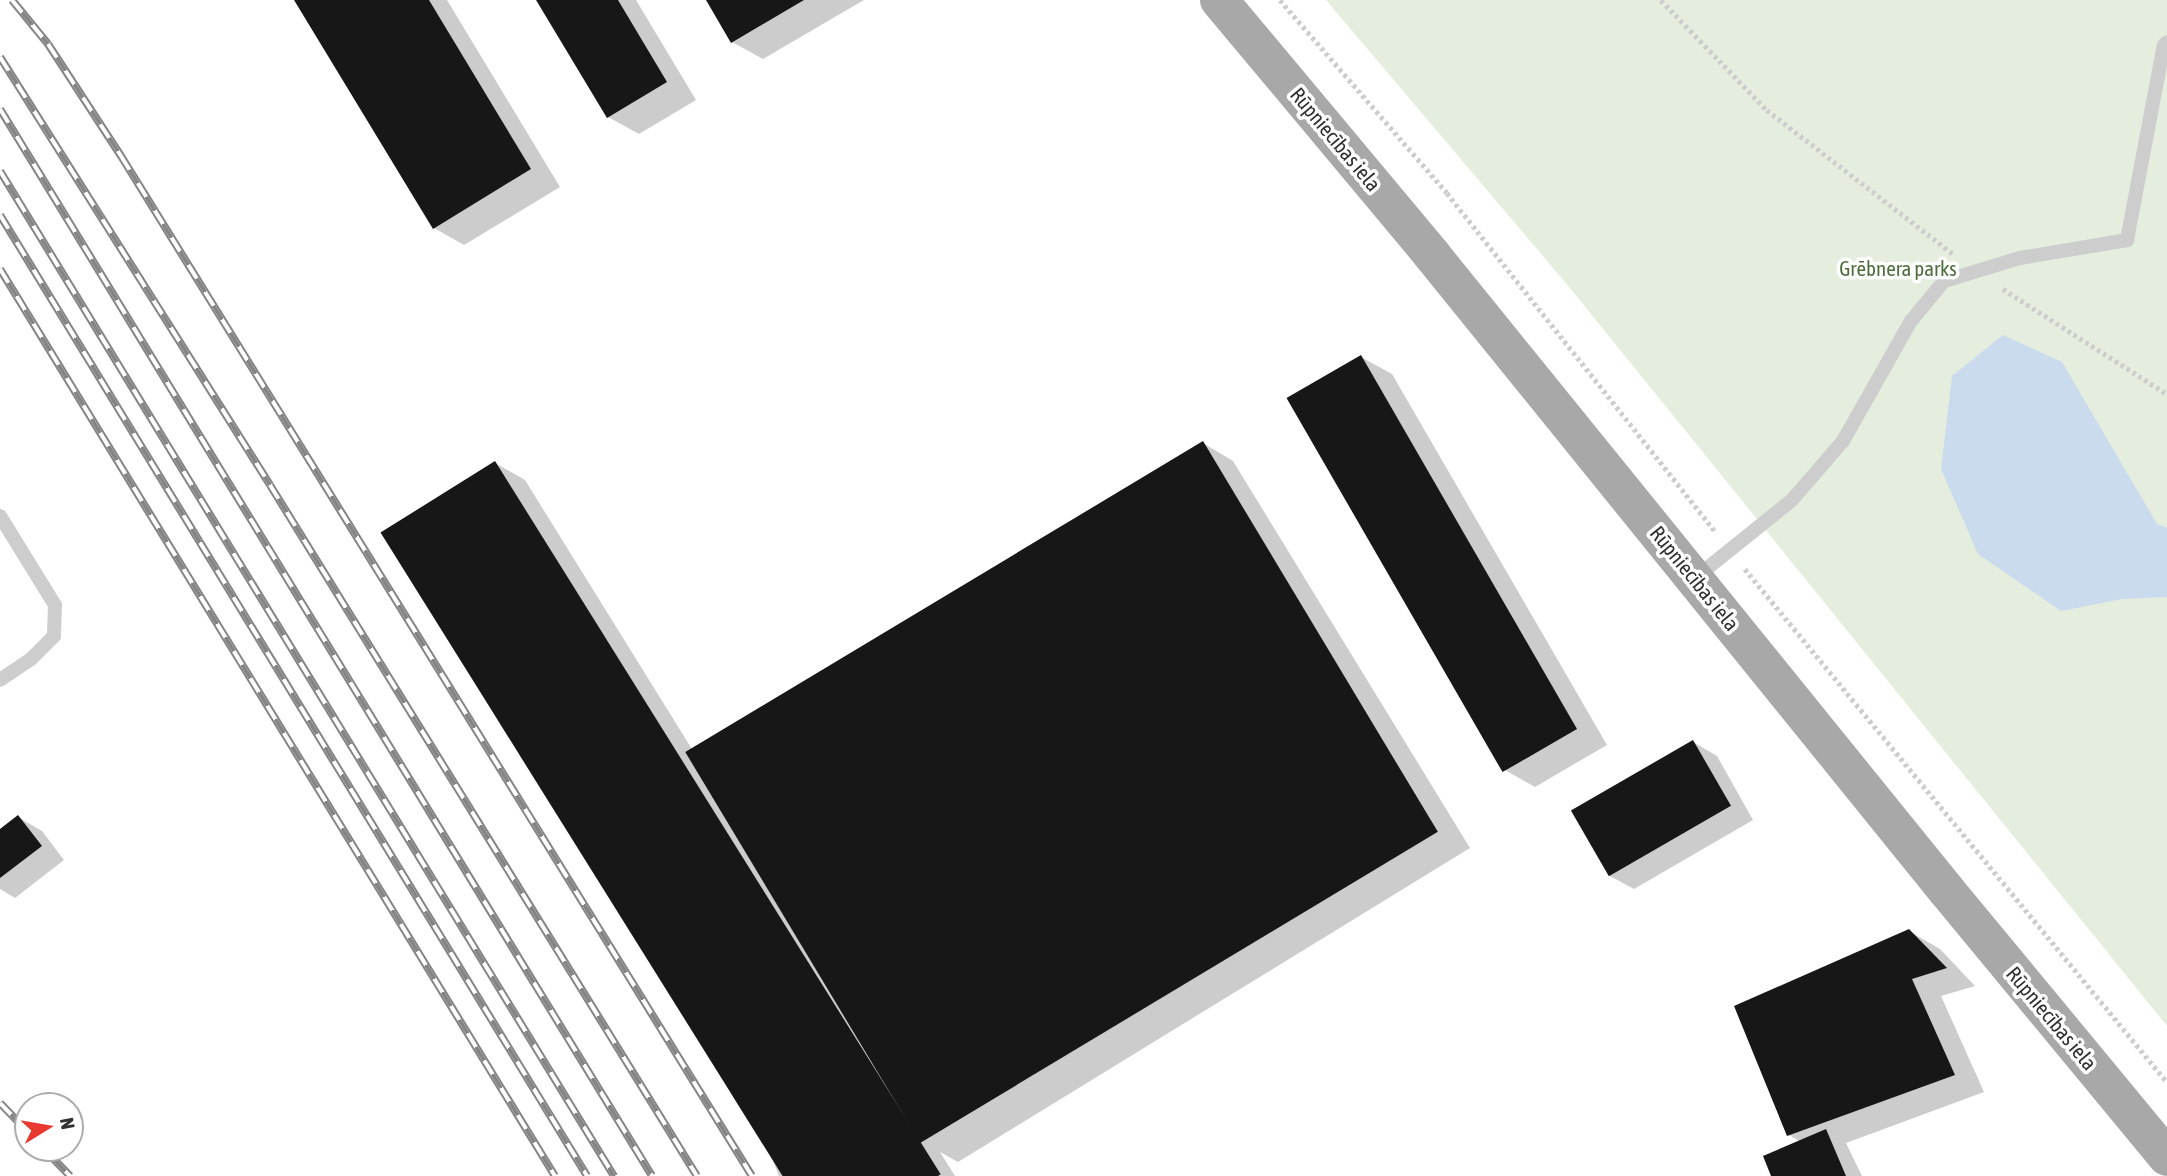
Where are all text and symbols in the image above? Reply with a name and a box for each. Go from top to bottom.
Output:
street label: Rūpniecības iela [1285,82,1387,196]
park label: Grēbnera parks [1839,255,1957,281]
street label: Rūpniecības iela [1645,521,1745,635]
street label: Rūpniecības iela [2001,961,2103,1075]
north arrow [14,1092,84,1162]
text: N [56,1116,80,1131]

